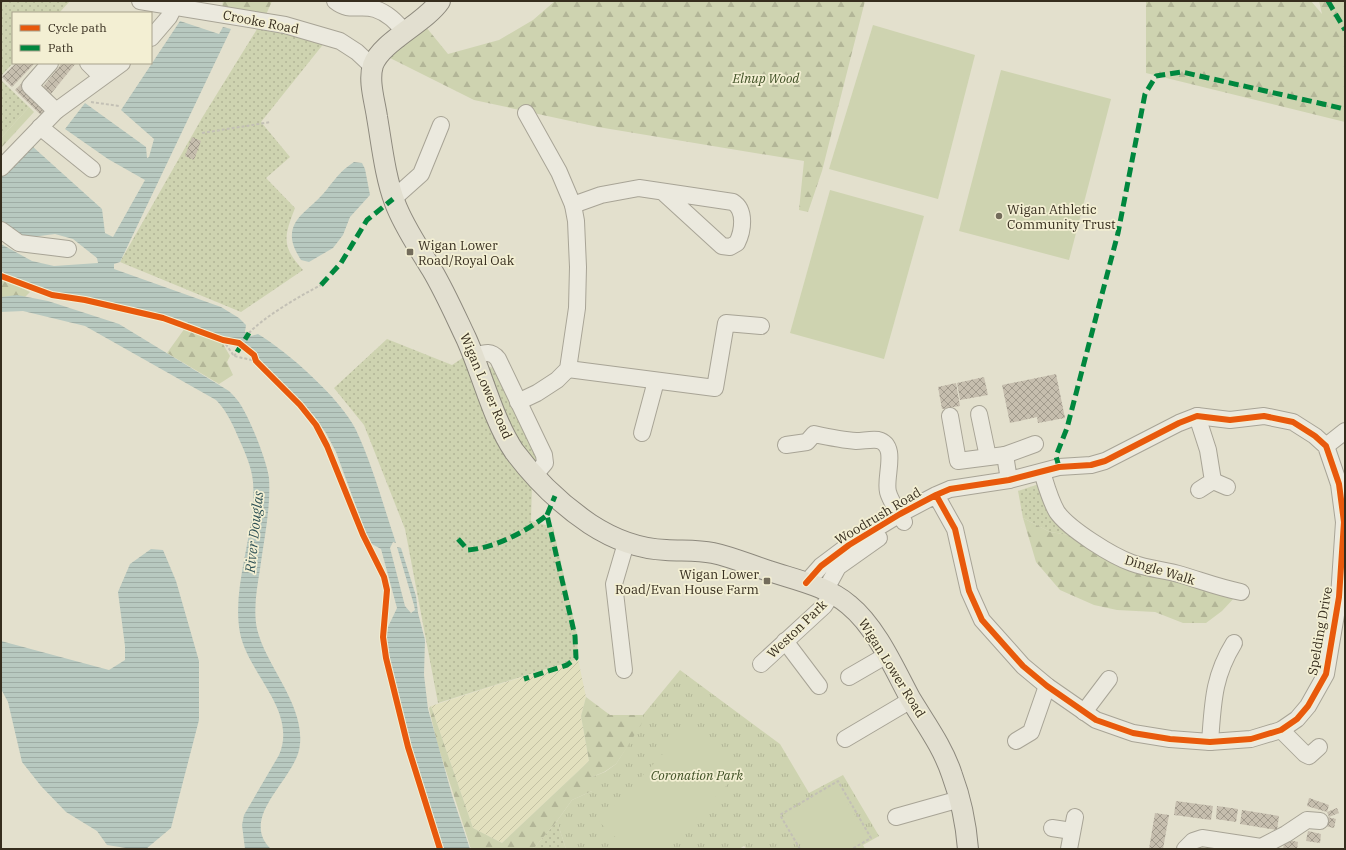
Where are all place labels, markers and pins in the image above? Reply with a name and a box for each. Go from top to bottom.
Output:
place label: Wigan Athletic Community Trust [1007,201,1116,233]
marker: Wigan Athletic Community Trust [994,211,1004,221]
place label: Wigan Lower Road/Royal Oak [418,237,515,269]
marker: Wigan Lower Road/Royal Oak [405,247,415,257]
place label: Wigan Lower Road/Evan House Farm [615,566,759,598]
marker: Wigan Lower Road/Evan House Farm [762,576,772,586]

